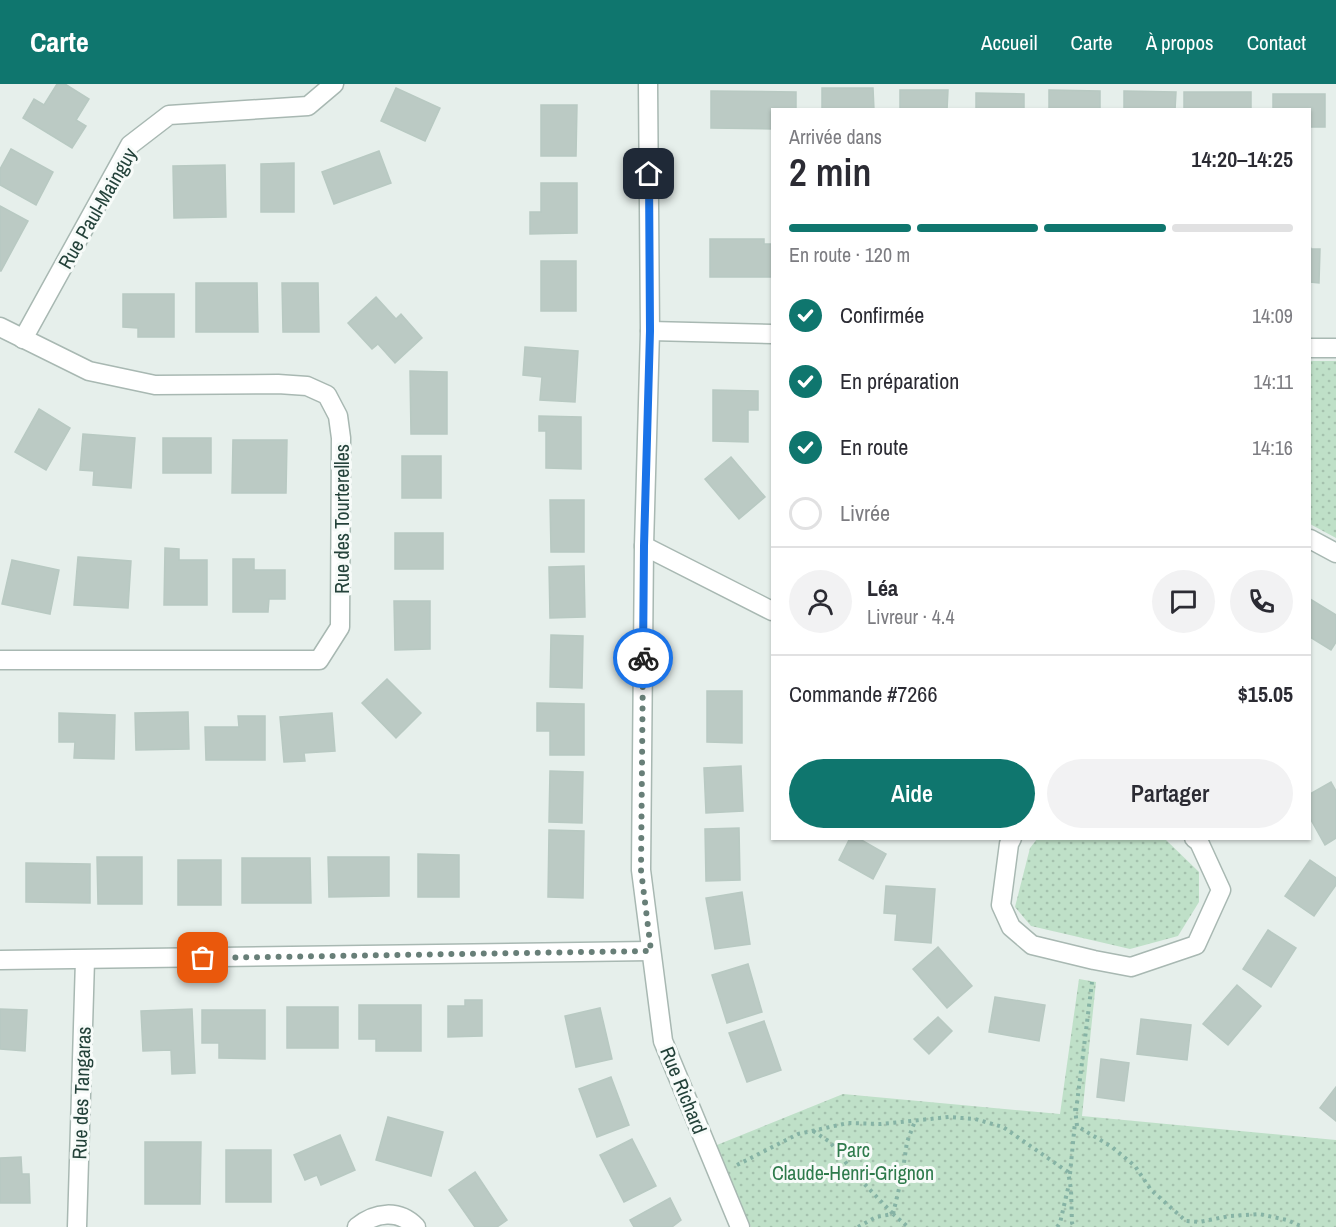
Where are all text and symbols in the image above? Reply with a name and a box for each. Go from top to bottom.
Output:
text: Carte [30,23,89,61]
text: Accueil [981,28,1038,57]
text: Carte [1071,28,1113,57]
text: À propos [1146,28,1214,57]
text: Contact [1247,28,1306,57]
text: Arrivée dans [789,123,882,150]
street label: Rue Paul-Mainguy [51,142,143,274]
text: 14:20–14:25 [1191,144,1293,174]
text: 2 min [789,146,871,198]
pin [623,148,674,199]
icon: home [632,157,665,190]
text: En route · 120 m [789,241,910,268]
icon: check [789,299,822,332]
text: Confirmée [840,300,924,330]
text: 14:09 [1252,302,1293,329]
icon: check [789,365,822,398]
text: En préparation [840,366,959,396]
text: 14:11 [1253,368,1293,395]
icon: check [789,431,822,464]
text: En route [840,432,908,462]
text: 14:16 [1252,434,1293,461]
street label: Rue des Tourterelles [328,444,355,594]
text: Livrée [840,498,890,528]
button: person [789,570,852,633]
button: chat [1152,570,1215,633]
button: phone [1230,570,1293,633]
text: Léa [867,573,898,603]
text: Livreur · 4.4 [867,603,955,630]
courier [613,628,673,688]
icon: bike [627,642,660,675]
text: Commande #7266 [789,679,937,709]
text: $15.05 [1238,679,1293,709]
button: Aide [789,759,1035,828]
button: Partager [1047,759,1293,828]
pin [177,932,228,983]
icon: bag [186,941,219,974]
street label: Rue des Tangaras [65,1026,97,1160]
street label: Rue Richard [654,1042,714,1138]
park label: Parc Claude-Henri-Grignon [772,1136,934,1186]

